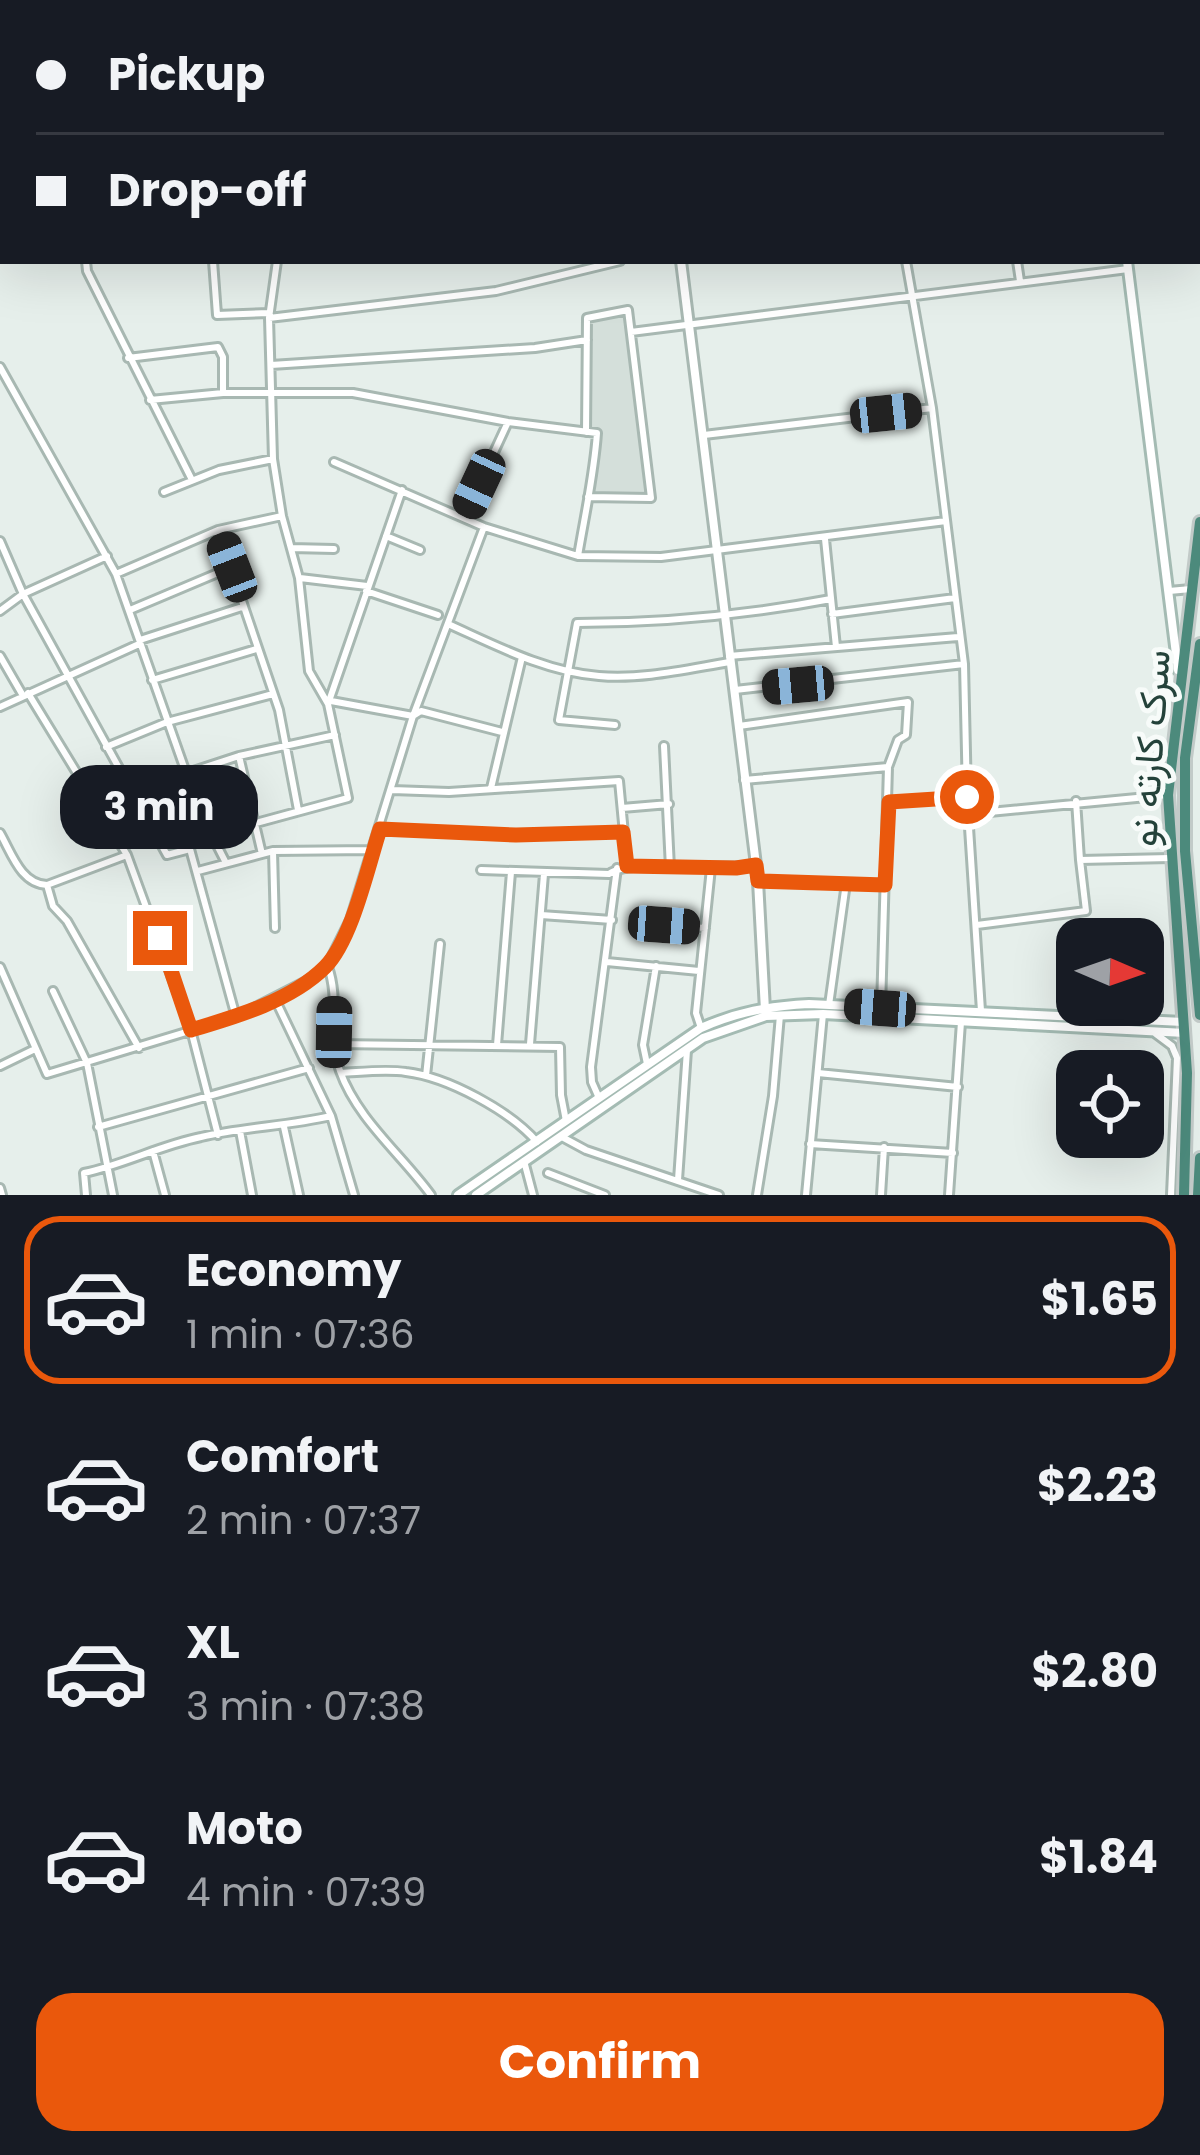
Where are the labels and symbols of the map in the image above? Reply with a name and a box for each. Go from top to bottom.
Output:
car [848,391,924,435]
car [447,444,511,524]
car [202,527,262,607]
street label: سرک کارته نو [1115,648,1184,848]
car [761,664,835,706]
callout: 3 min [61,764,259,848]
route start [940,770,994,824]
car [627,905,701,945]
route end [133,911,187,965]
north arrow [1056,918,1164,1026]
car [843,988,917,1028]
car [315,996,353,1068]

